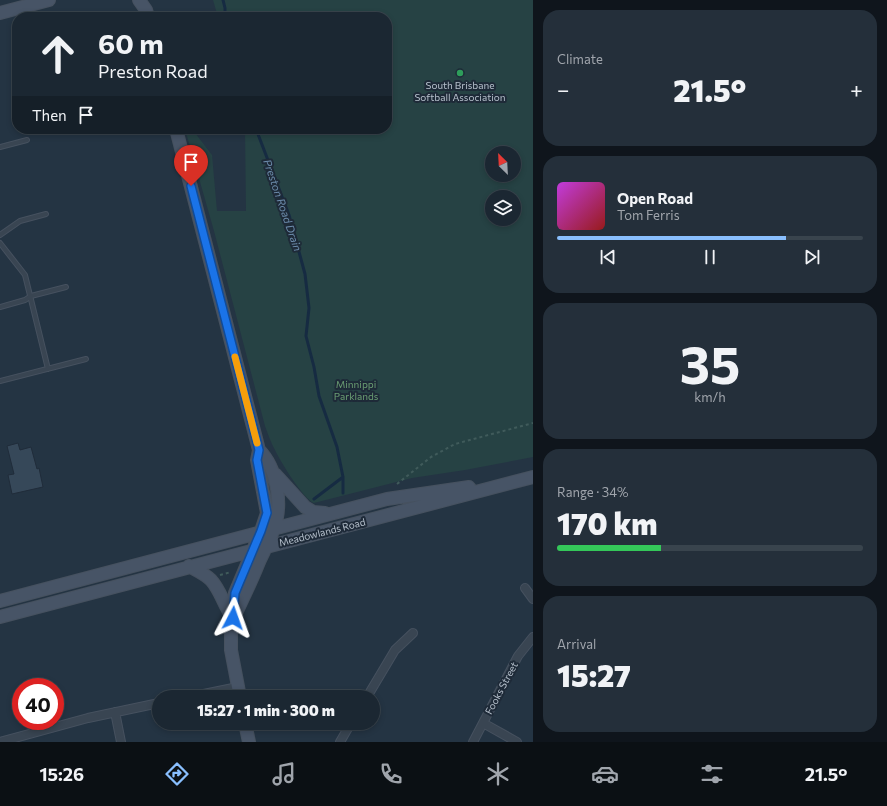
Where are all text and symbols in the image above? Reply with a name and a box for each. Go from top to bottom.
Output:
text: 60 m [98,26,164,60]
icon: ahead [32,28,84,80]
text: Climate [557,51,603,67]
text: Preston Road [98,60,208,82]
marker: South Brisbane Softball Association [455,68,465,78]
text: 21.5° [673,71,746,108]
text: − [557,76,570,103]
text: + [850,76,863,103]
place label: South Brisbane Softball Association [414,79,506,103]
icon: arrive [75,104,97,126]
text: Then [32,106,67,124]
pin [174,145,208,186]
north arrow [485,146,521,182]
map controls [485,146,521,226]
icon: arrive [180,151,202,173]
water label: Preston Road Drain [261,157,305,253]
text: Open Road [617,189,693,207]
button: layers [485,190,521,226]
text: Tom Ferris [617,207,680,223]
icon: previous [597,246,619,268]
icon: pause [699,246,721,268]
icon: next [801,246,823,268]
text: 35 [680,331,740,395]
park label: Minnippi Parklands [334,378,379,402]
text: km/h [694,389,726,405]
text: Range · 34% [557,484,628,500]
text: 170 km [557,504,657,541]
street label: Meadowlands Road [277,515,367,549]
position arrow [212,597,254,639]
text: Arrival [557,636,596,652]
text: 15:27 [557,656,631,693]
street label: Fooks Street [482,660,520,716]
speed limit sign: 40 [12,678,64,730]
text: 15:27 · 1 min · 300 m [197,701,335,719]
icon: directions [163,760,191,788]
icon: music [270,760,298,788]
icon: phone [377,760,405,788]
icon: climate [484,760,512,788]
icon: car [591,760,619,788]
icon: filters [698,760,726,788]
text: 15:26 [39,763,84,785]
text: 21.5° [805,763,847,785]

